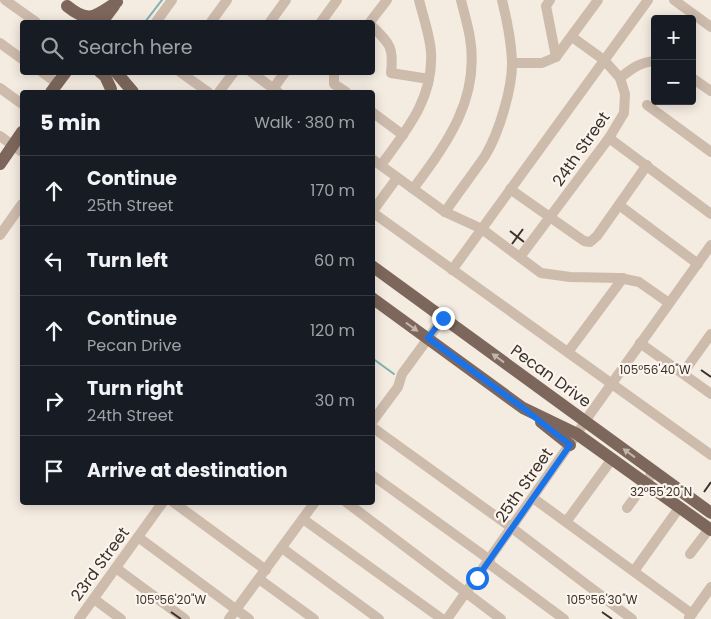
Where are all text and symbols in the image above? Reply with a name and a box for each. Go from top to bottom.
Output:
map controls [651,15,696,105]
button: + [651,15,696,60]
search box [20,20,375,75]
icon: search [38,34,66,62]
text: Search here [78,34,192,61]
button: − [651,60,696,105]
street label: 24th Street [547,107,615,191]
text: 5 min [40,108,101,137]
text: Walk · 380 m [254,111,355,134]
text: Continue [87,165,177,192]
icon: ahead [40,177,68,205]
text: 170 m [310,179,355,202]
text: 25th Street [87,194,173,217]
icon: left [40,247,68,275]
text: Turn left [87,247,168,274]
text: 60 m [314,249,355,272]
text: Continue [87,305,177,332]
route end [432,307,455,330]
icon: ahead [40,317,68,345]
text: 120 m [310,319,355,342]
one-way arrow [405,322,419,332]
text: Pecan Drive [87,334,181,357]
street label: Pecan Drive [506,339,596,413]
one-way arrow [491,353,505,363]
text: 105°56'40"W [619,361,691,378]
text: Turn right [87,375,183,402]
icon: right [40,387,68,415]
text: 30 m [315,389,355,412]
text: 24th Street [87,404,173,427]
street label: 25th Street [490,443,558,527]
one-way arrow [623,448,636,459]
icon: arrive [40,457,68,485]
text: Arrive at destination [87,457,288,484]
text: 32°55'20"N [630,483,692,500]
street label: 23rd Street [65,522,135,606]
route start [466,567,489,590]
text: 105°56'20"W [136,591,207,608]
text: 105°56'30"W [567,591,638,608]

